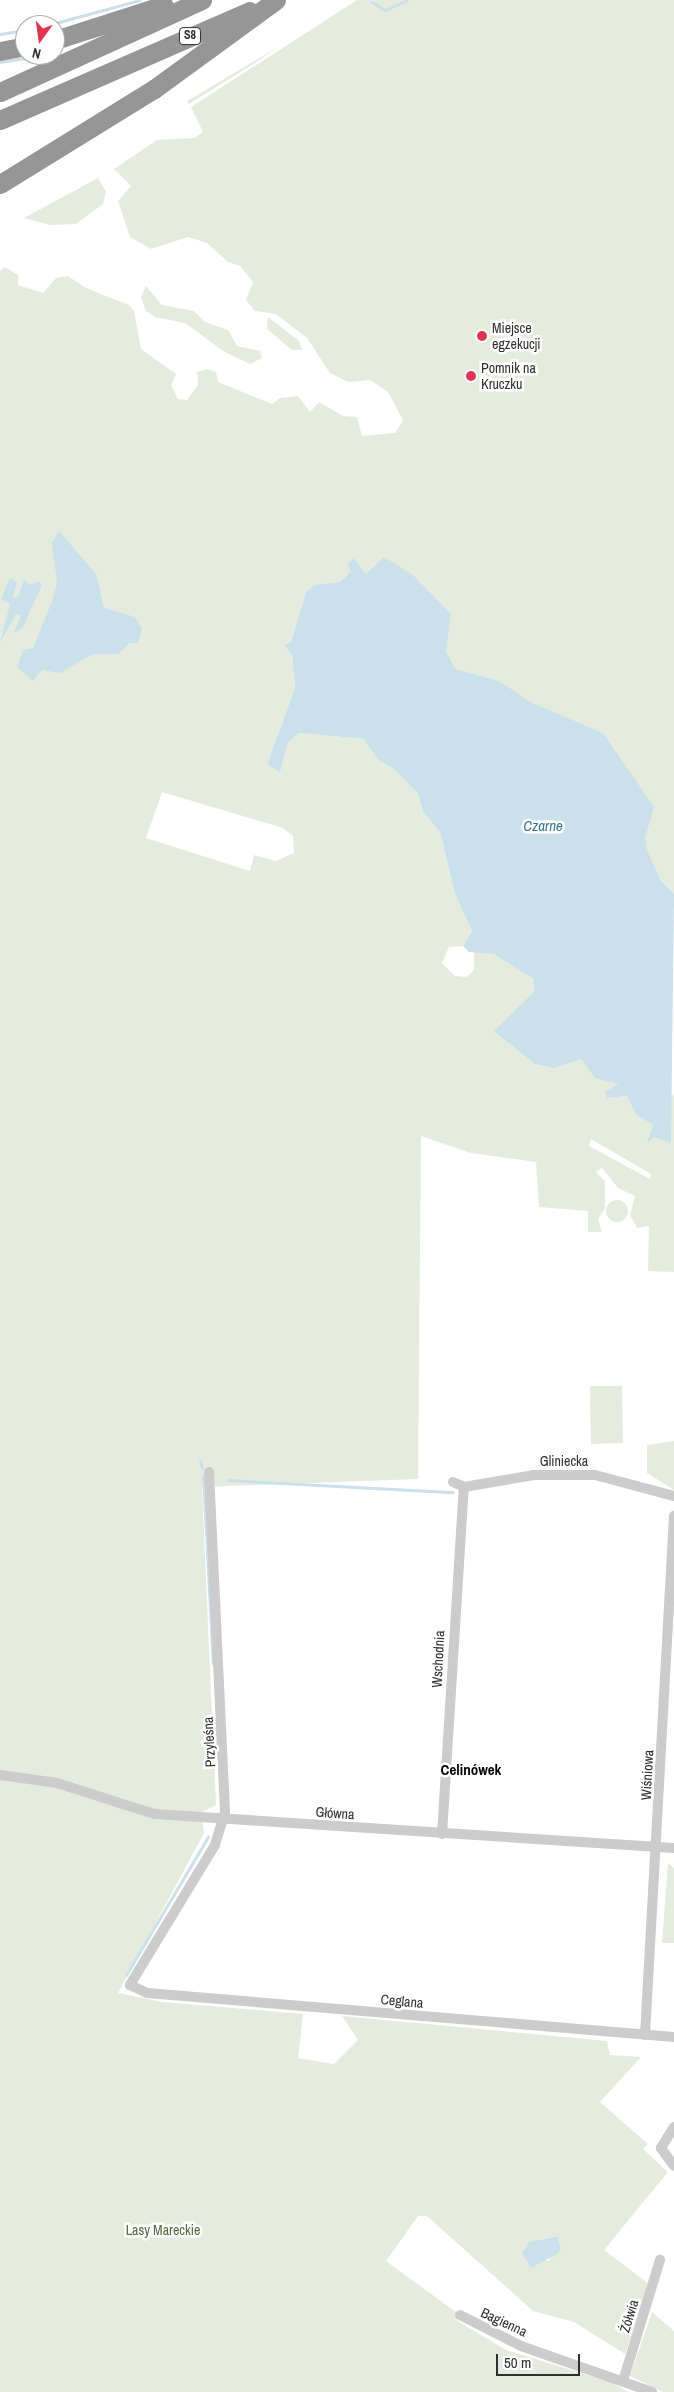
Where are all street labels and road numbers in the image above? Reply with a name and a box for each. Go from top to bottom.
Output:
road number: S8 [179,27,201,46]
street label: Gliniecka [540,1453,588,1469]
street label: Wschodnia [428,1630,448,1688]
street label: Przyleśna [199,1716,219,1768]
street label: Wiśniowa [637,1749,657,1801]
street label: Główna [315,1803,355,1823]
street label: Ceglana [380,1991,424,2011]
street label: Żółwia [616,2297,642,2335]
street label: Bagienna [478,2304,530,2340]

